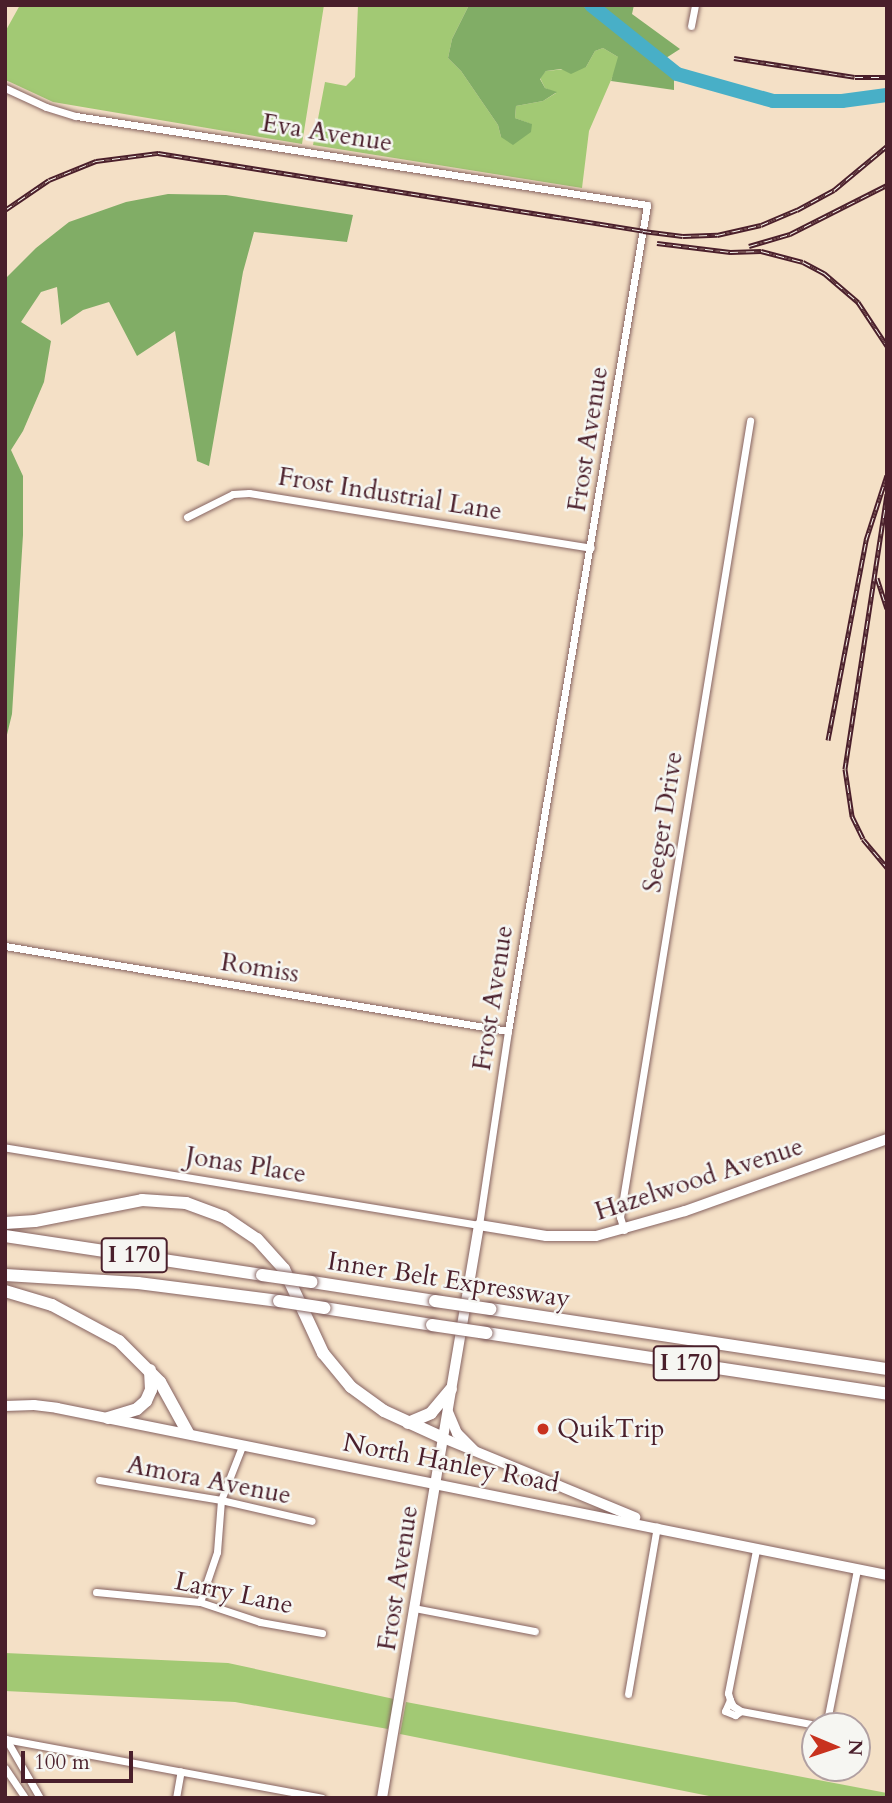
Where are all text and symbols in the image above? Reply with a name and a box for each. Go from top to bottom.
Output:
street label: Eva Avenue [260,107,394,159]
street label: Frost Avenue [561,364,615,514]
street label: Frost Industrial Lane [276,461,504,527]
street label: Seeger Drive [636,749,690,895]
street label: Frost Avenue [466,923,520,1073]
street label: Romiss [219,946,301,990]
street label: Hazelwood Avenue [591,1131,807,1227]
street label: Jonas Place [184,1140,308,1190]
road number: I 170 [99,1234,169,1275]
street label: Inner Belt Expressway [325,1245,573,1315]
road number: I 170 [651,1343,721,1384]
place label: QuikTrip [557,1413,665,1445]
marker: QuikTrip [535,1421,551,1437]
street label: North Hanley Road [340,1427,562,1499]
street label: Amora Avenue [124,1449,294,1511]
street label: Frost Avenue [371,1503,425,1653]
street label: Larry Lane [172,1565,296,1621]
north arrow [801,1712,871,1782]
scale bar [24,1736,136,1780]
text: N [842,1739,868,1756]
text: 100 m [34,1748,90,1777]

